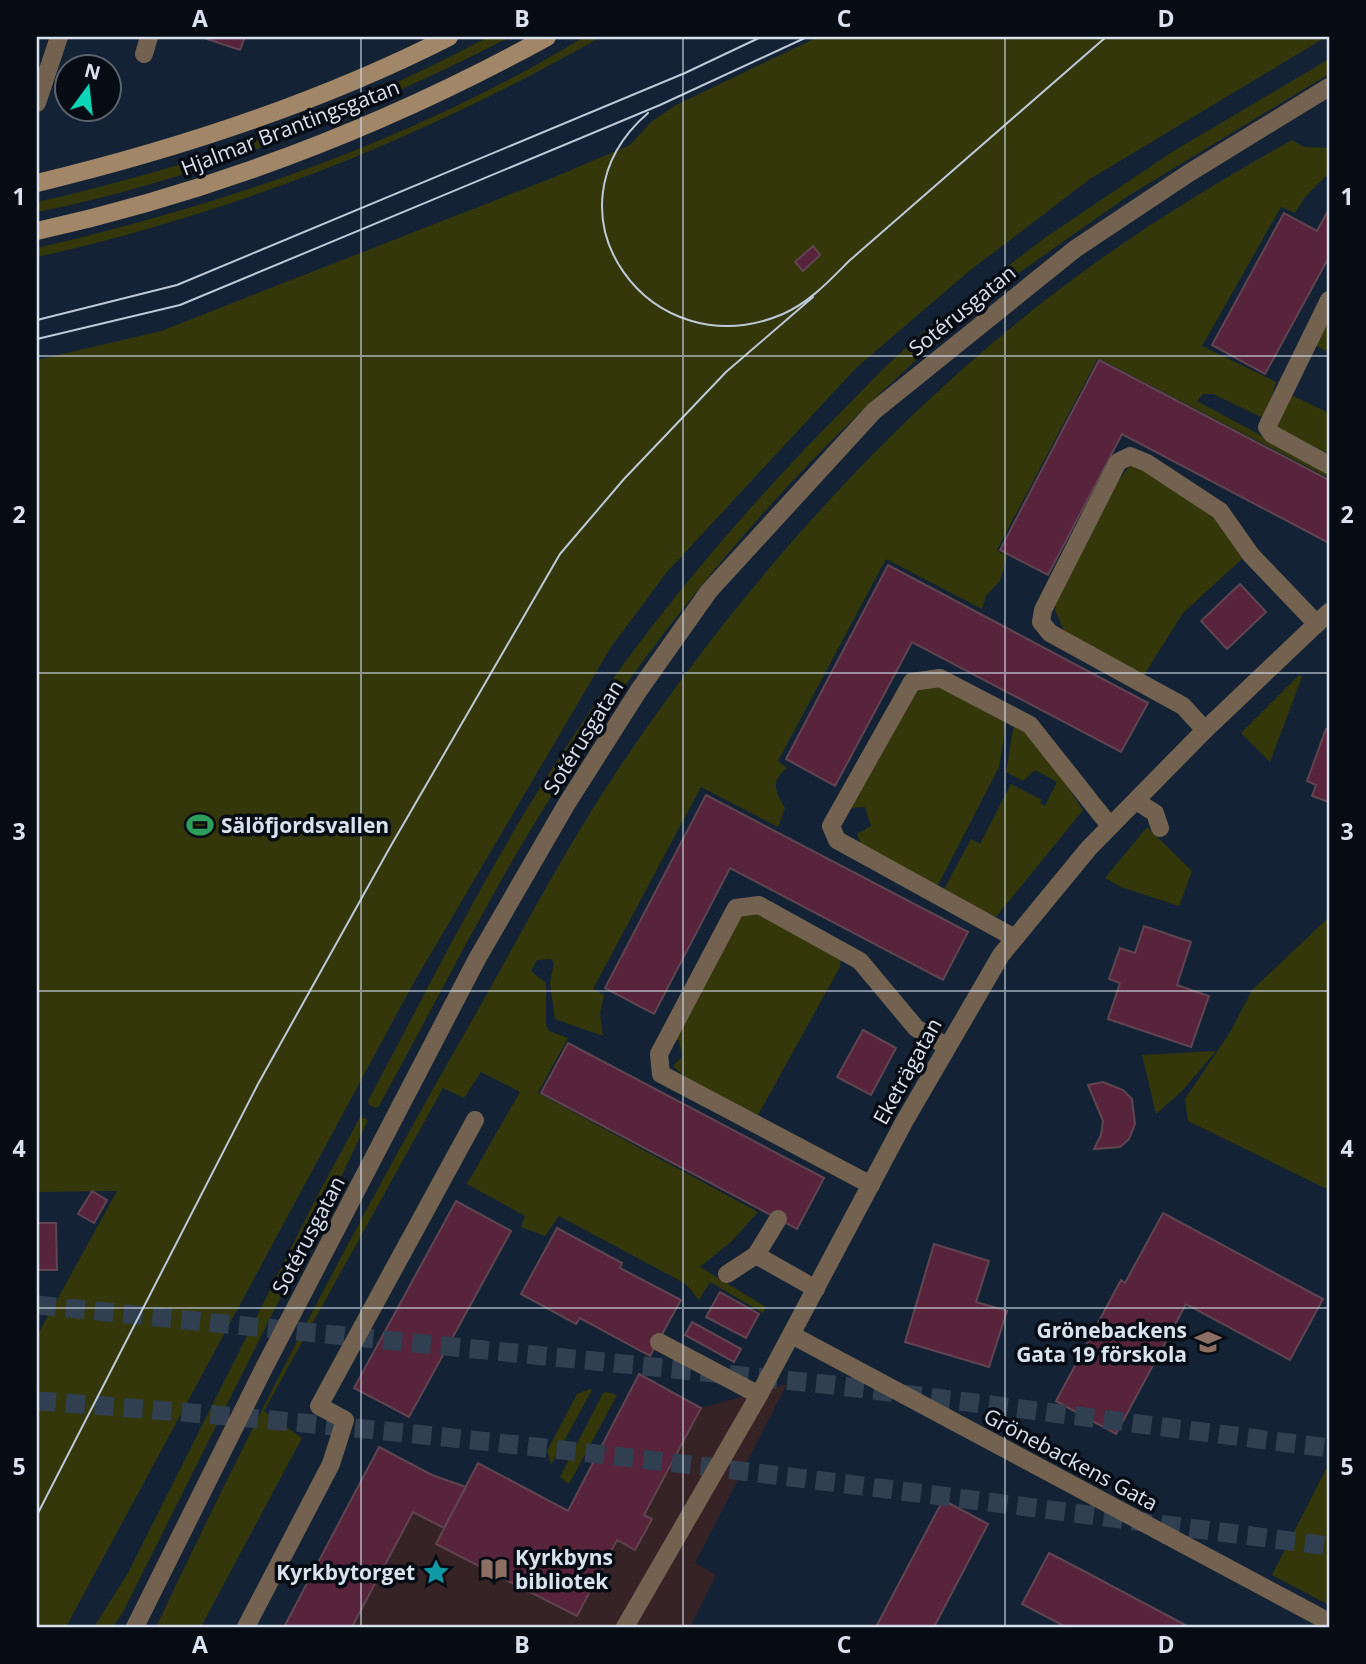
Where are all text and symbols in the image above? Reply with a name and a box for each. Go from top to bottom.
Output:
text: A [192,2,208,34]
text: B [514,2,530,34]
text: C [837,2,851,34]
text: D [1157,2,1175,34]
north arrow [52,52,122,122]
text: N [82,57,103,86]
street label: Hjalmar Brantingsgatan [177,72,403,182]
text: 1 [12,180,26,212]
text: 1 [1340,180,1354,212]
street label: Sotérusgatan [903,258,1021,362]
text: 2 [12,498,26,530]
text: 2 [1340,498,1354,530]
street label: Sotérusgatan [537,674,629,800]
sports icon: Sälöfjordsvallen [185,810,215,840]
place label: Sälöfjordsvallen [221,811,389,839]
text: 3 [12,815,26,847]
text: 3 [1340,815,1354,847]
street label: Eketrägatan [866,1013,948,1129]
text: 4 [12,1132,26,1164]
text: 4 [1340,1132,1354,1164]
street label: Sotérusgatan [265,1171,351,1299]
place label: Grönebackens Gata 19 förskola [1016,1316,1187,1368]
school or university icon: Grönebackens Gata 19 förskola [1193,1327,1223,1357]
street label: Grönebackens Gata [979,1401,1163,1517]
text: 5 [12,1450,26,1482]
text: 5 [1340,1450,1354,1482]
place label: Kyrkbyns bibliotek [515,1543,613,1595]
library icon: Kyrkbyns bibliotek [479,1554,509,1584]
place icon: Kyrkbytorget [421,1557,451,1587]
place label: Kyrkbytorget [276,1558,415,1586]
text: A [192,1628,208,1660]
text: B [514,1628,530,1660]
text: C [837,1628,851,1660]
text: D [1157,1628,1175,1660]

